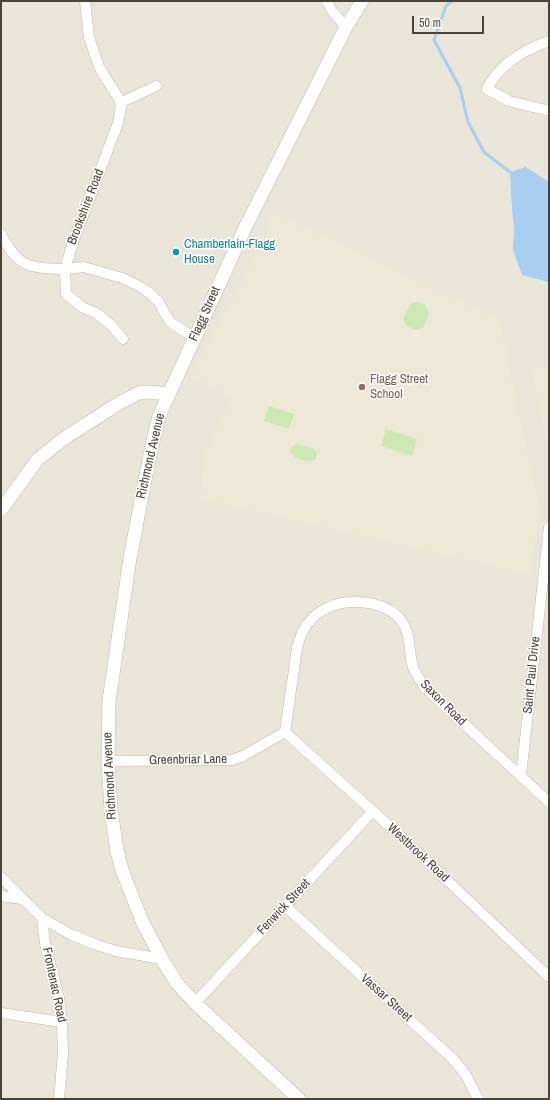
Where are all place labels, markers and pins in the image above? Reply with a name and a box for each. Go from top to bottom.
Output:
place label: Chamberlain-Flagg House [184,237,275,268]
marker: Chamberlain-Flagg House [171,247,181,257]
place label: Flagg Street School [370,372,428,403]
marker: Flagg Street School [357,382,367,392]

